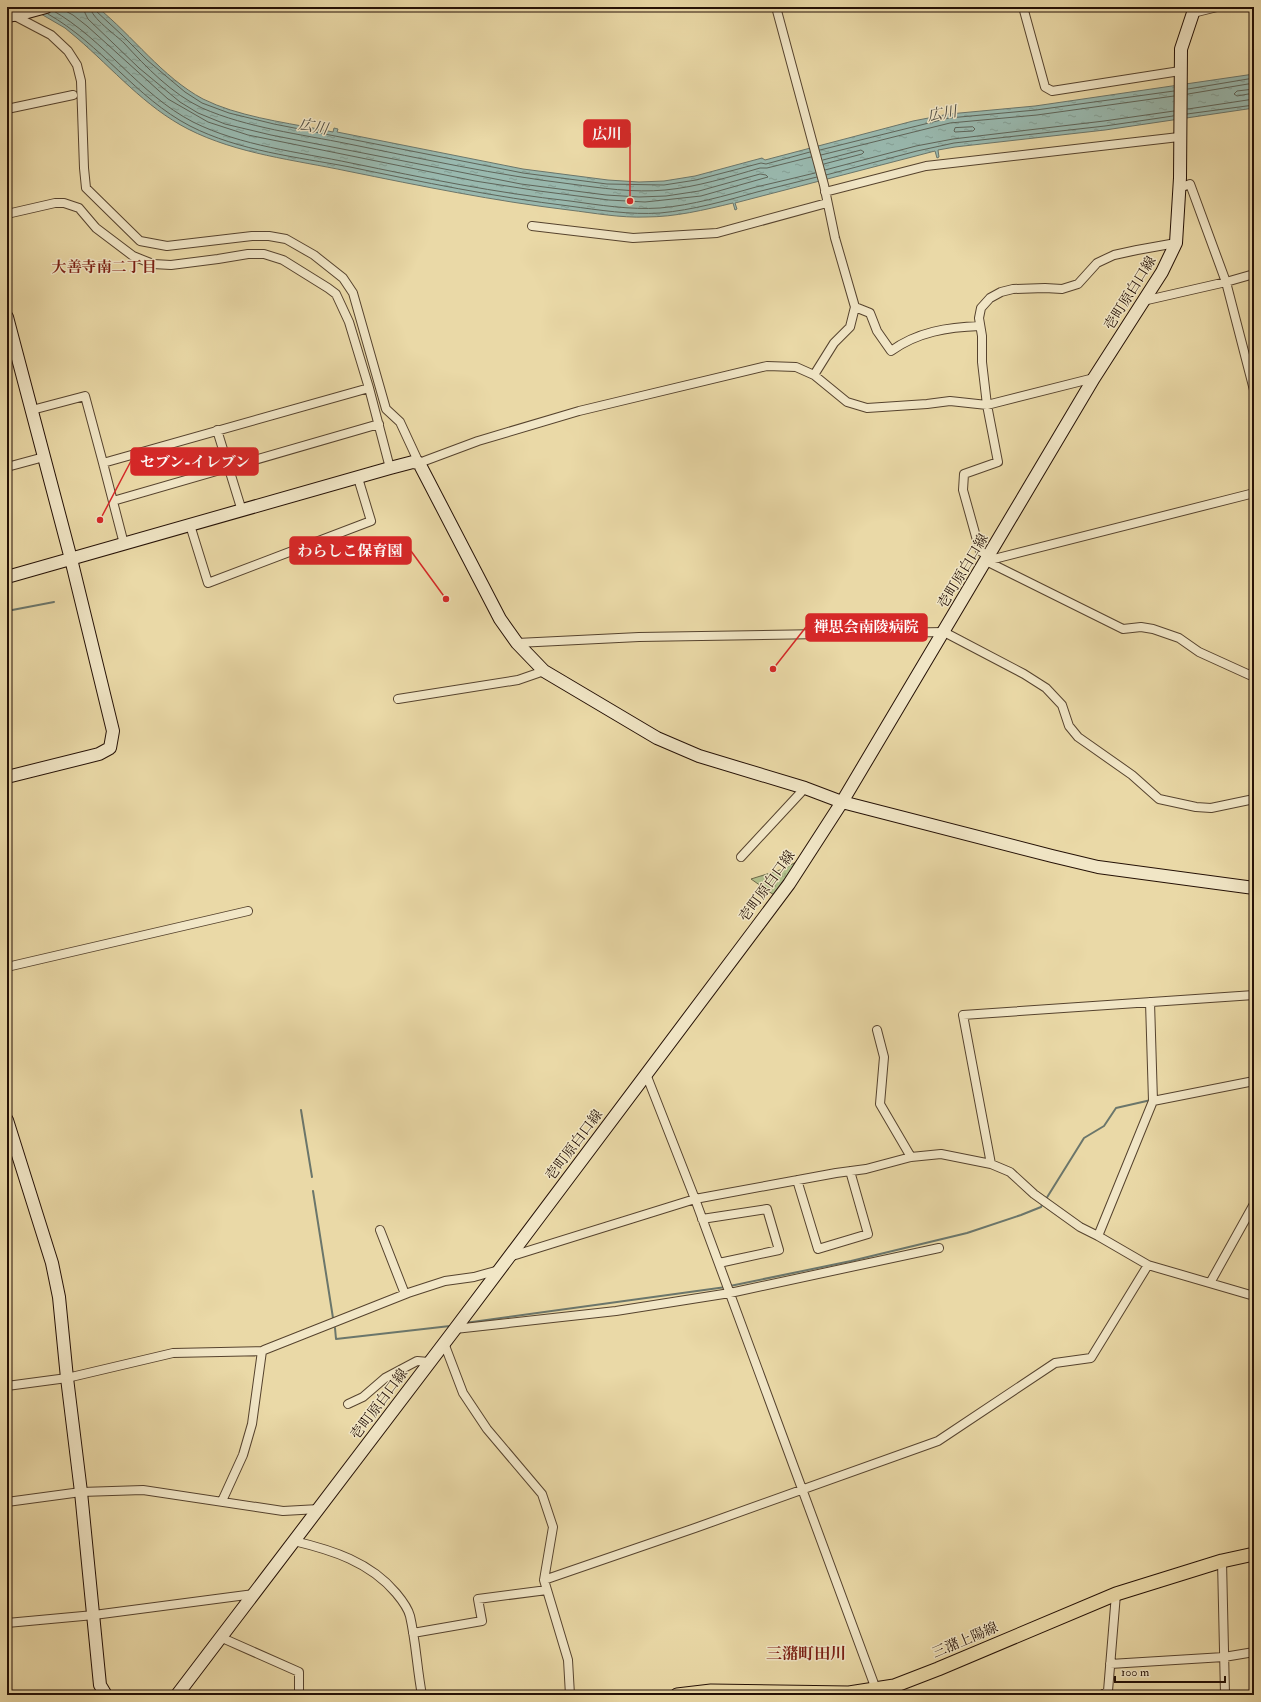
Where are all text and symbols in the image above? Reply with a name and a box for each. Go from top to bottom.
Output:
water label: 広川 [926,102,960,126]
water label: 広川 [297,115,331,139]
callout: 広川 [584,120,630,147]
text: 広川 [592,125,622,144]
street label: 壱町原白口線 [1101,253,1159,333]
district label: 大善寺南二丁目 [51,258,157,277]
callout: セブン-イレブン [131,448,258,475]
text: セブン-イレブン [140,453,250,472]
street label: 壱町原白口線 [934,531,992,611]
callout: わらしこ保育園 [290,537,411,564]
text: わらしこ保育園 [297,542,403,561]
callout: 禅思会南陵病院 [806,614,927,641]
text: 禅思会南陵病院 [813,618,919,637]
street label: 壱町原白口線 [735,847,799,925]
street label: 壱町原白口線 [542,1106,606,1184]
street label: 壱町原白口線 [347,1365,411,1443]
street label: 三潴上陽線 [929,1619,1001,1661]
district label: 三潴町田川 [766,1644,846,1664]
scale bar [1115,1658,1225,1684]
text: 100 m [1121,1665,1150,1680]

